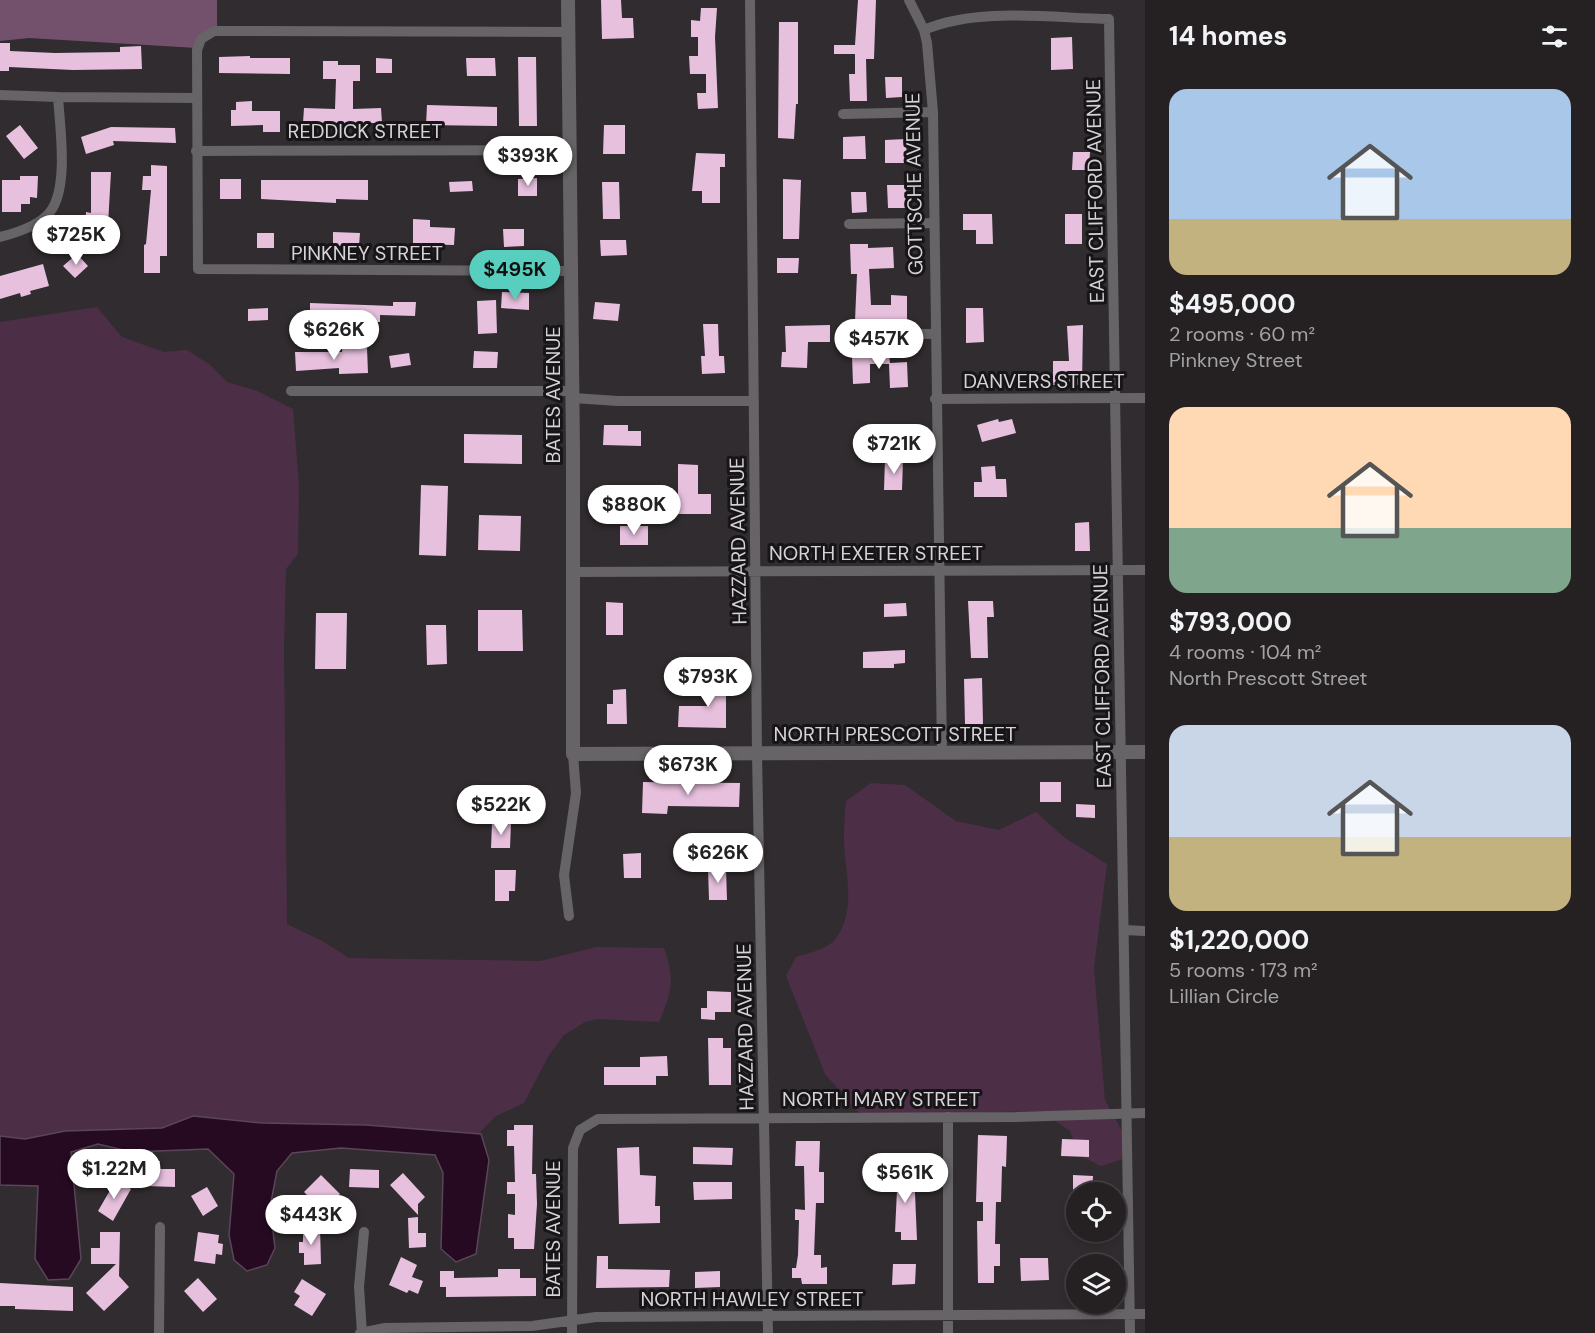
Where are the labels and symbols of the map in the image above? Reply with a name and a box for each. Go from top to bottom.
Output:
street label: EAST CLIFFORD AVENUE [1080,79,1110,303]
street label: GOTTSCHE AVENUE [899,93,929,275]
street label: REDDICK STREET [288,118,442,144]
pin: $393K [486,136,570,187]
pin: $725K [34,215,118,266]
street label: PINKNEY STREET [291,240,443,266]
pin: $495K [473,250,557,301]
pin: $626K [292,310,376,361]
pin: $457K [837,319,921,370]
street label: BATES AVENUE [540,326,566,464]
street label: DANVERS STREET [963,368,1125,394]
pin: $721K [852,424,936,475]
street label: HAZZARD AVENUE [724,457,752,625]
pin: $880K [592,485,676,536]
street label: NORTH EXETER STREET [769,540,983,566]
street label: EAST CLIFFORD AVENUE [1087,564,1117,788]
pin: $793K [666,657,750,708]
street label: NORTH PRESCOTT STREET [774,721,1016,747]
pin: $673K [646,745,730,796]
pin: $522K [459,785,543,836]
pin: $626K [676,833,760,884]
street label: HAZZARD AVENUE [731,943,759,1111]
street label: NORTH MARY STREET [782,1086,980,1112]
pin: $1.22M [65,1149,163,1200]
pin: $561K [863,1153,947,1204]
street label: BATES AVENUE [540,1160,566,1298]
pin: $443K [269,1195,353,1246]
street label: NORTH HAWLEY STREET [640,1286,864,1312]

